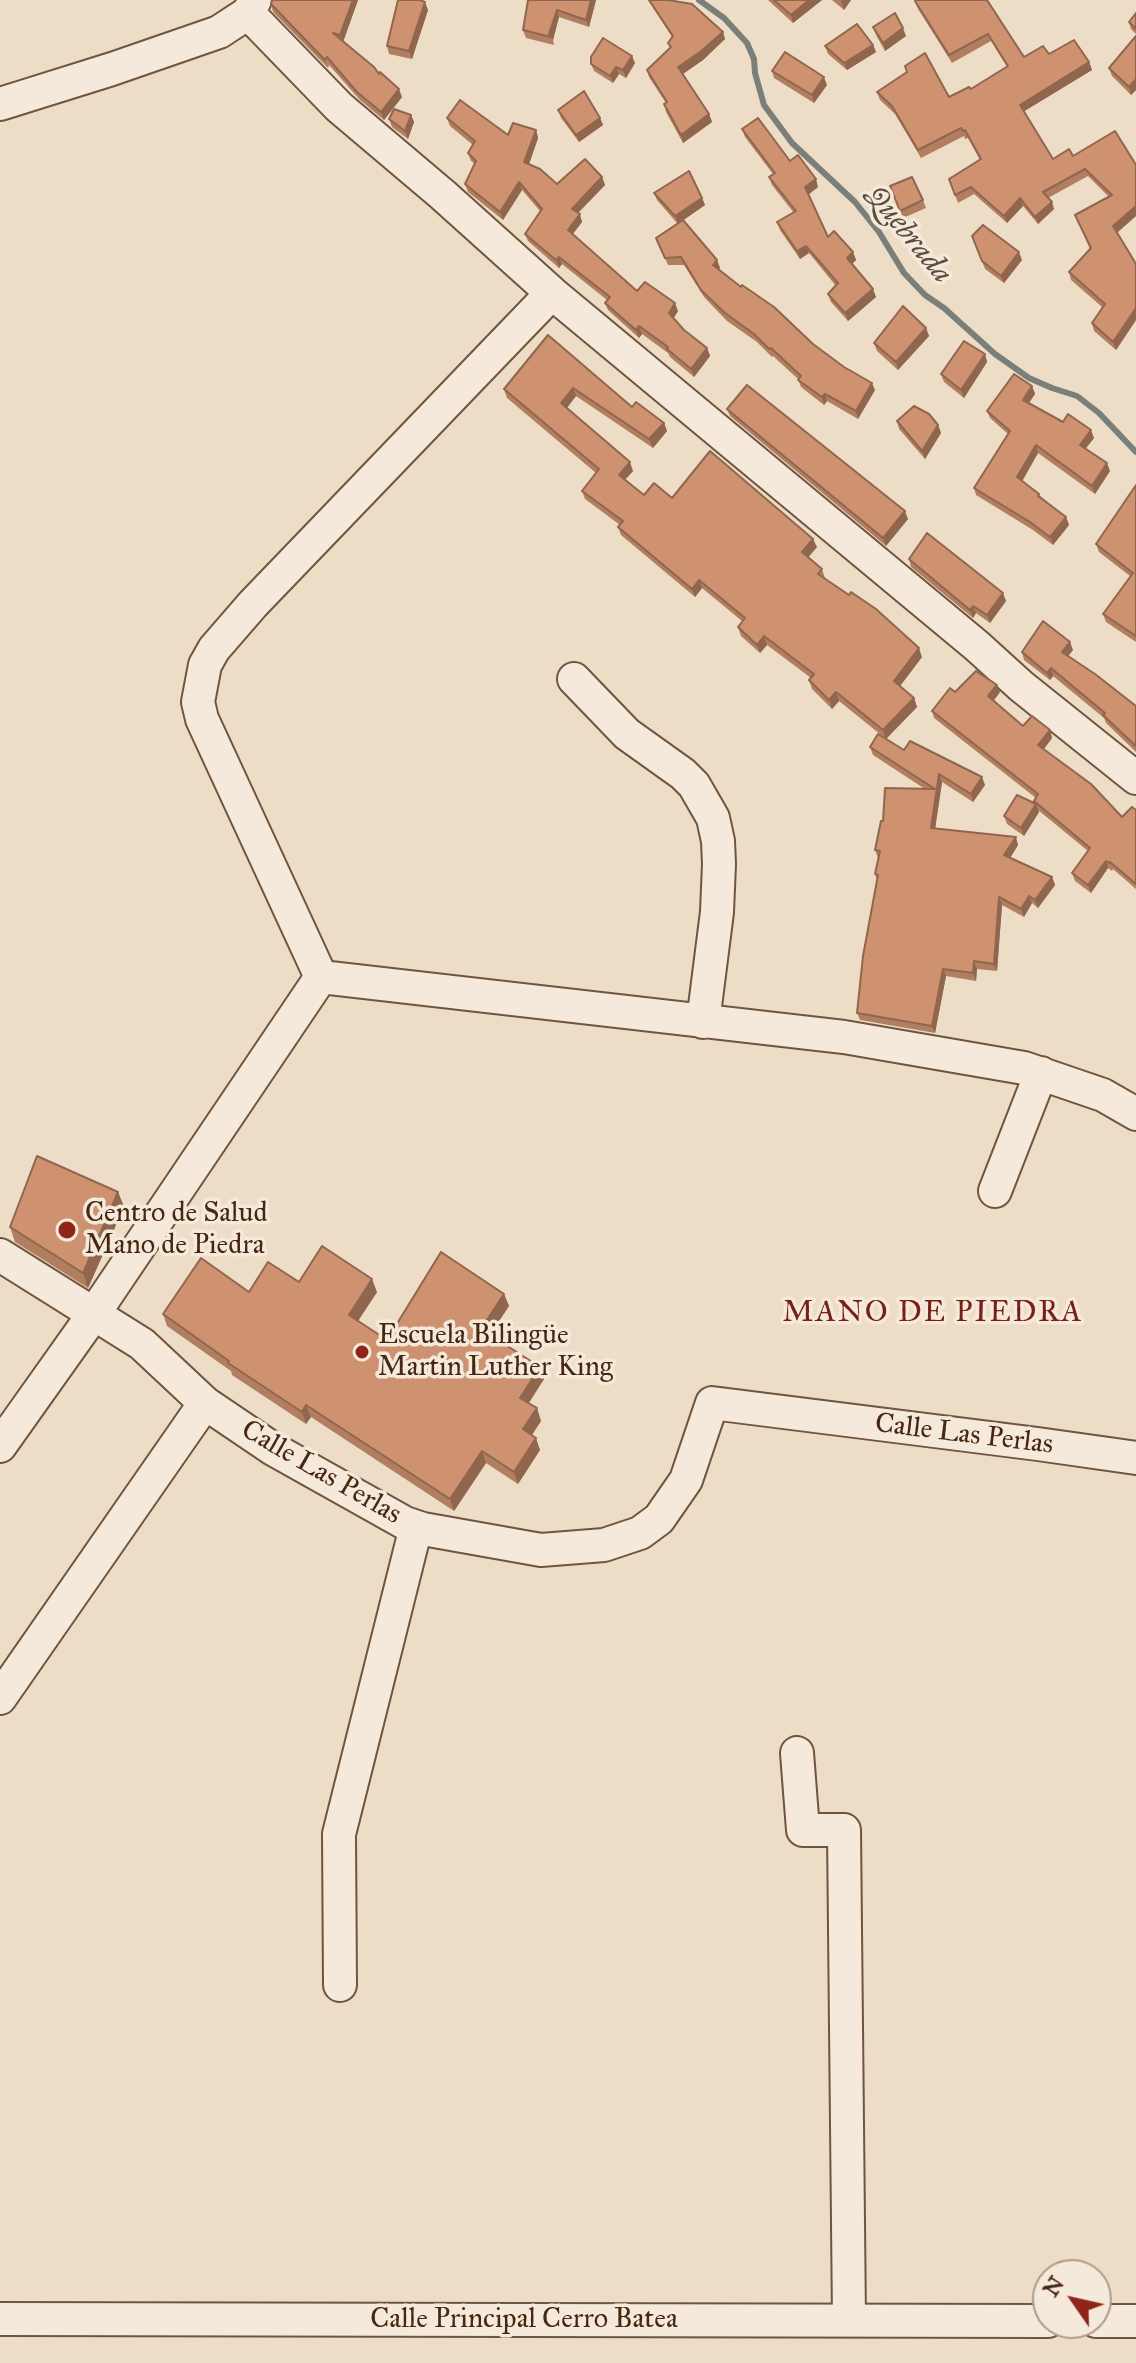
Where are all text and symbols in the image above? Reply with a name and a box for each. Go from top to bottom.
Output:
water label: Quebrada [857,179,959,291]
place label: Centro de Salud Mano de Piedra [85,1197,267,1263]
marker: Centro de Salud Mano de Piedra [56,1219,78,1241]
district label: MANO DE PIEDRA [782,1296,1084,1332]
place label: Escuela Bilingüe Martin Luther King [378,1319,613,1385]
marker: Escuela Bilingüe Martin Luther King [353,1343,371,1361]
street label: Calle Las Perlas [873,1407,1055,1463]
street label: Calle Las Perlas [235,1414,407,1532]
north arrow [1032,2259,1112,2339]
text: N [1037,2271,1070,2302]
street label: Calle Principal Cerro Batea [370,2303,678,2337]

